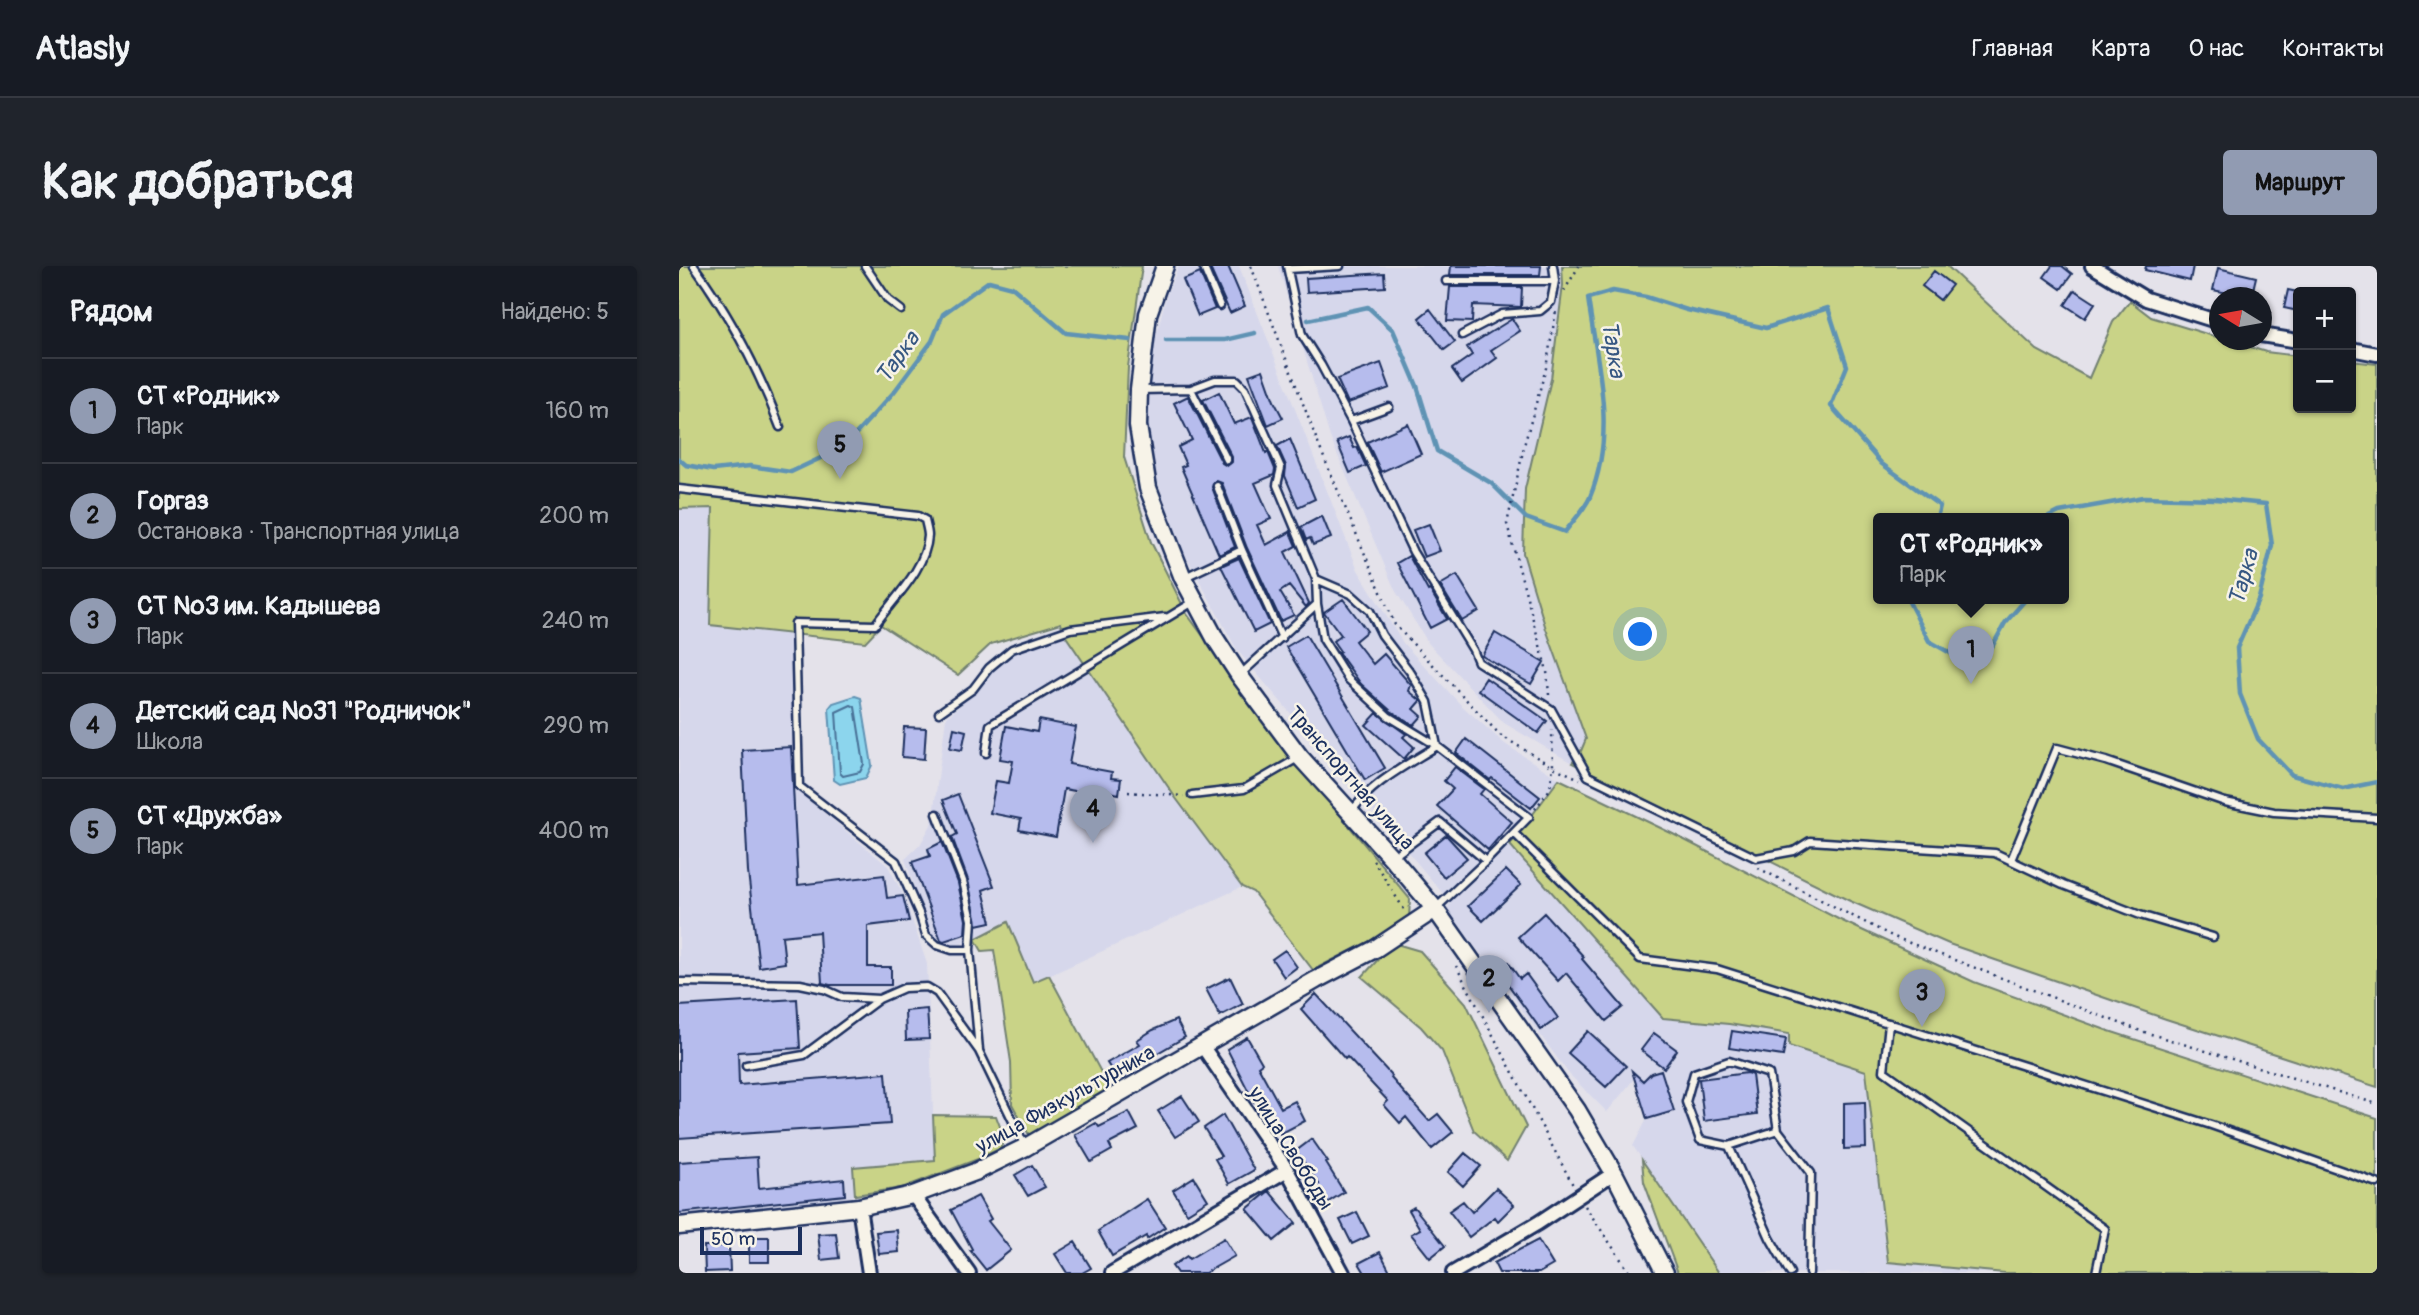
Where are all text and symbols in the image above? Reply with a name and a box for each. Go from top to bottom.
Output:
text: Atlasly [35,28,130,69]
text: Главная [1972,34,2053,63]
text: Карта [2091,34,2151,63]
text: О нас [2189,34,2244,63]
text: Контакты [2282,34,2384,63]
button: Маршрут [2223,150,2377,215]
text: Как добраться [42,152,354,213]
north arrow [2209,287,2272,350]
map controls [2293,287,2356,413]
button: + [2293,287,2356,350]
text: Рядом [70,293,153,330]
text: Найдено: 5 [500,297,609,326]
water label: Тарка [1595,319,1632,381]
water label: Тарка [869,325,927,389]
button: − [2293,350,2356,413]
text: СТ «Родник» [137,380,280,412]
text: 1 [89,396,98,425]
text: 160 m [545,396,609,425]
text: Парк [137,412,184,441]
pin: 5 [817,421,863,479]
text: Горгаз [137,485,209,517]
text: 2 [87,501,99,530]
text: 200 m [539,501,609,530]
popup [1873,513,2069,604]
text: Остановка · Транспортная улица [137,517,459,546]
text: СТ «Родник» [1900,528,2042,560]
water label: Тарка [2222,545,2266,608]
text: Парк [1900,560,1947,589]
text: СТ №3 им. Кадышева [137,590,380,622]
text: 3 [87,606,99,635]
text: 240 m [542,606,609,635]
your location [1623,617,1657,651]
text: Парк [137,622,184,651]
pin: 1 [1948,626,1994,684]
text: Детский сад №31 "Родничок" [137,695,472,727]
street label: Транспортная улица [1281,701,1420,856]
text: 4 [86,711,100,740]
text: 290 m [543,711,609,740]
text: Школа [137,727,203,756]
pin: 4 [1070,785,1116,843]
text: СТ «Дружба» [137,800,282,832]
text: 5 [87,816,99,845]
text: 400 m [539,816,609,845]
text: Парк [137,832,184,861]
pin: 2 [1466,955,1512,1013]
pin: 3 [1899,969,1945,1027]
street label: улица Физкультурника [970,1039,1160,1160]
street label: улица Свободы [1241,1081,1339,1215]
scale bar [700,1224,801,1256]
text: 50 m [711,1227,755,1251]

